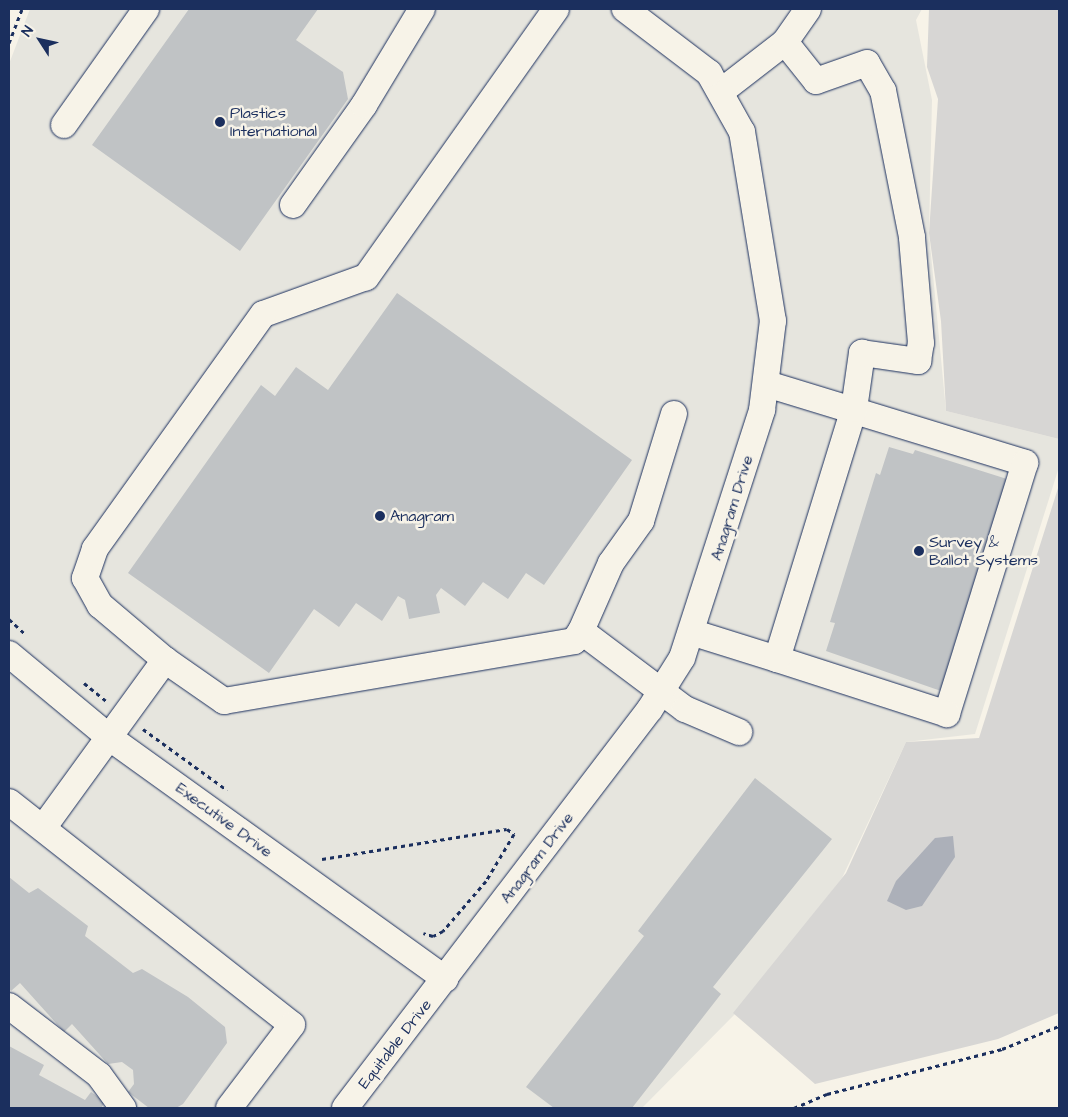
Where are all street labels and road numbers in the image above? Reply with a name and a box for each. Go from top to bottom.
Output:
street label: Anagram Drive [707,453,757,563]
street label: Executive Drive [172,779,276,861]
street label: Anagram Drive [497,809,577,907]
street label: Equitable Drive [354,996,436,1092]

